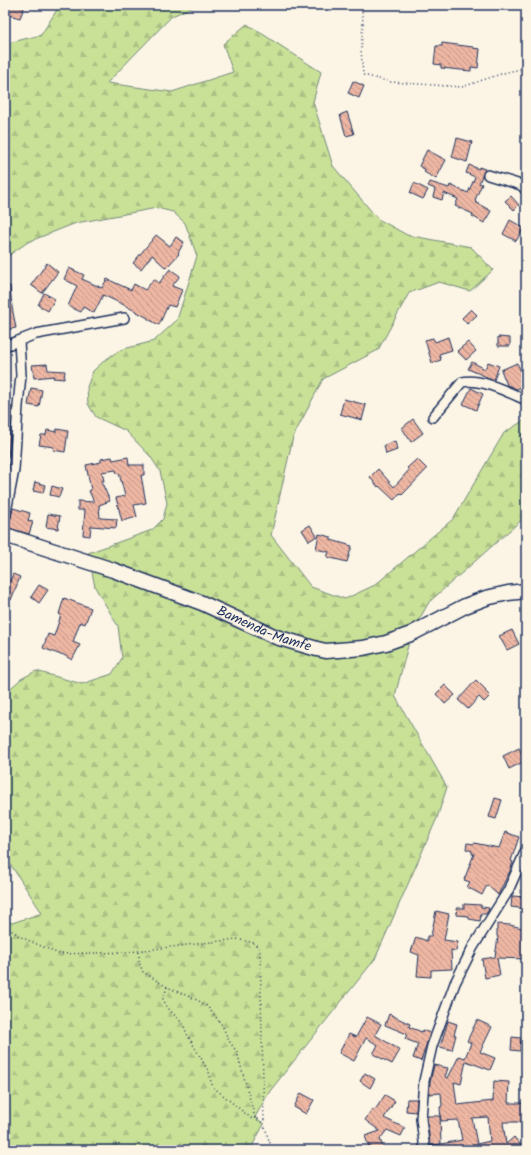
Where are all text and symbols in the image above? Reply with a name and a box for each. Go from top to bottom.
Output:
street label: Bamenda-Mamfe [213,600,315,658]

